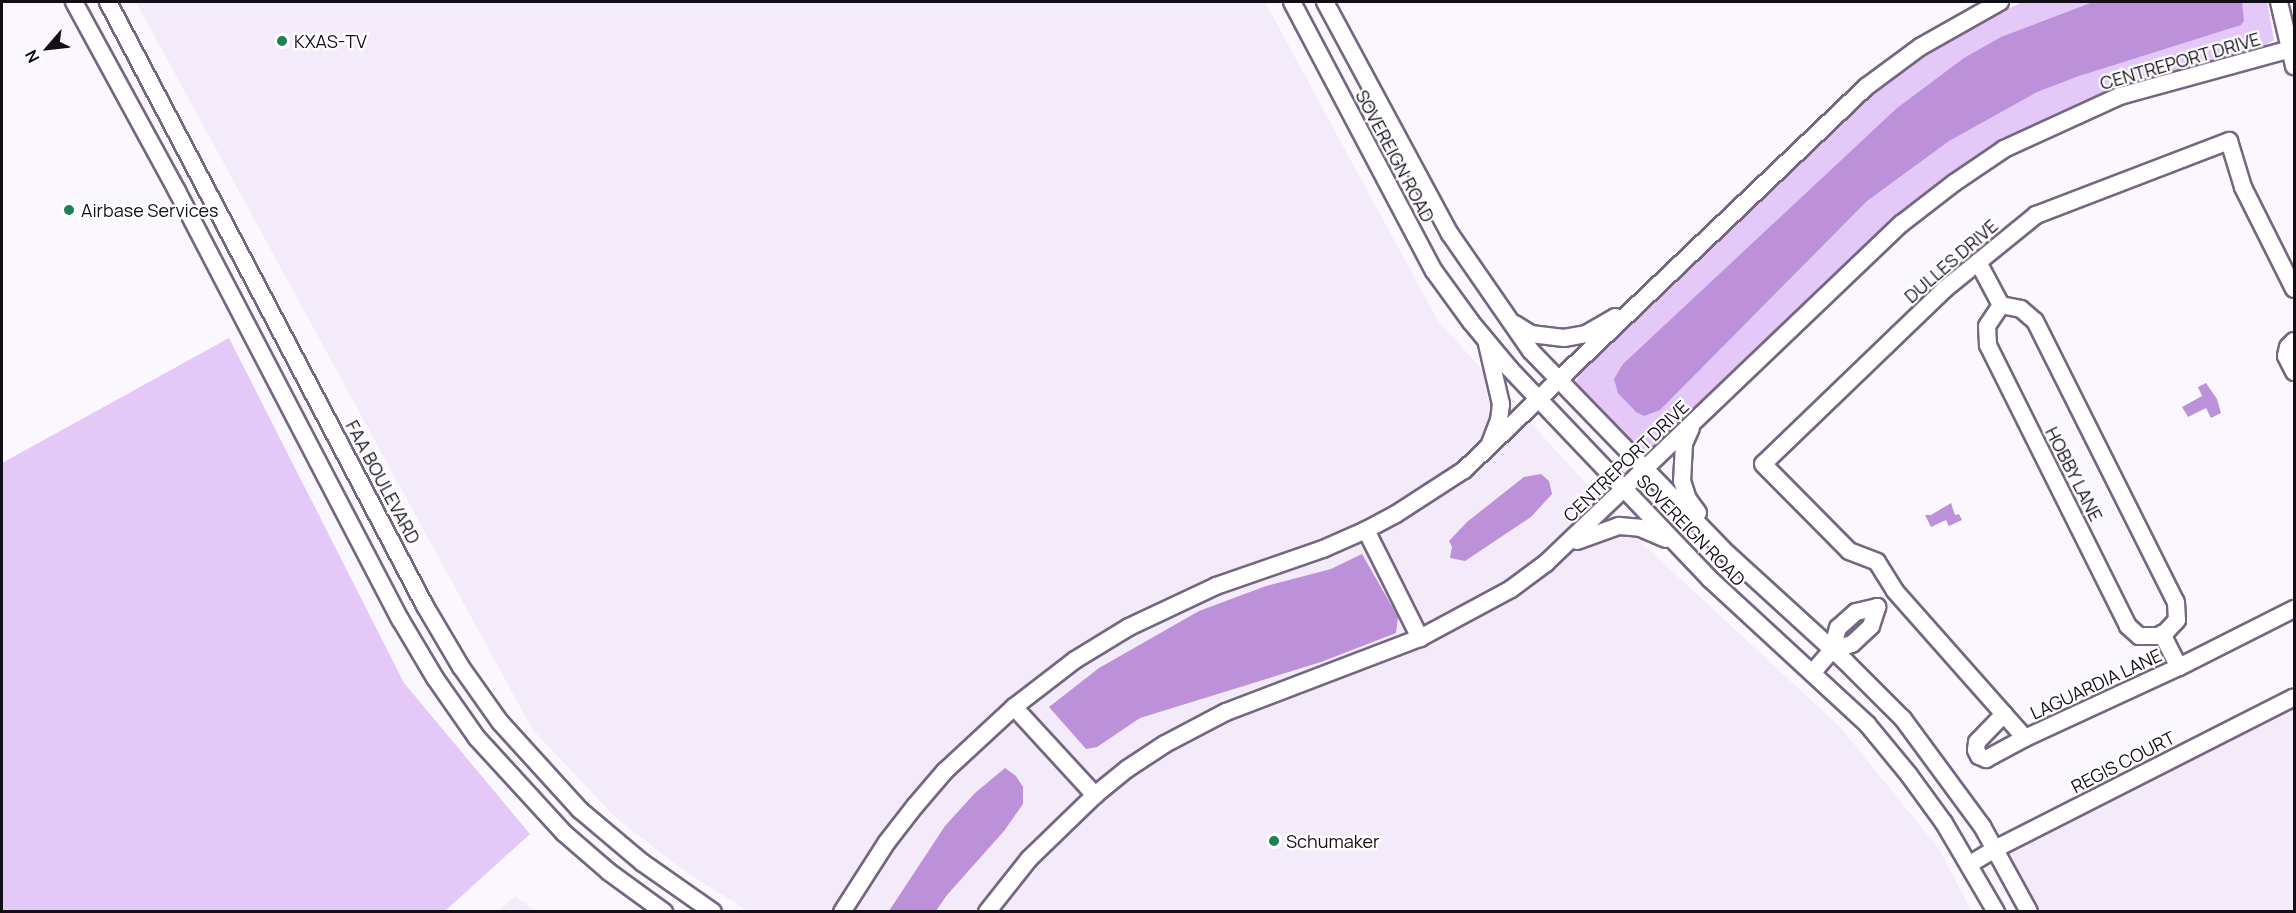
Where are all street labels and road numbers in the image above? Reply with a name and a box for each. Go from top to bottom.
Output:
street label: CENTREPORT DRIVE [2097,28,2263,94]
street label: SOVEREIGN ROAD [1351,86,1439,226]
street label: DULLES DRIVE [1900,215,2002,307]
street label: CENTREPORT DRIVE [1559,396,1693,526]
street label: FAA BOULEVARD [341,417,425,547]
street label: HOBBY LANE [2041,423,2107,525]
street label: SOVEREIGN ROAD [1632,470,1750,590]
street label: LAGUARDIA LANE [2027,644,2165,724]
street label: REGIS COURT [2068,727,2178,797]

